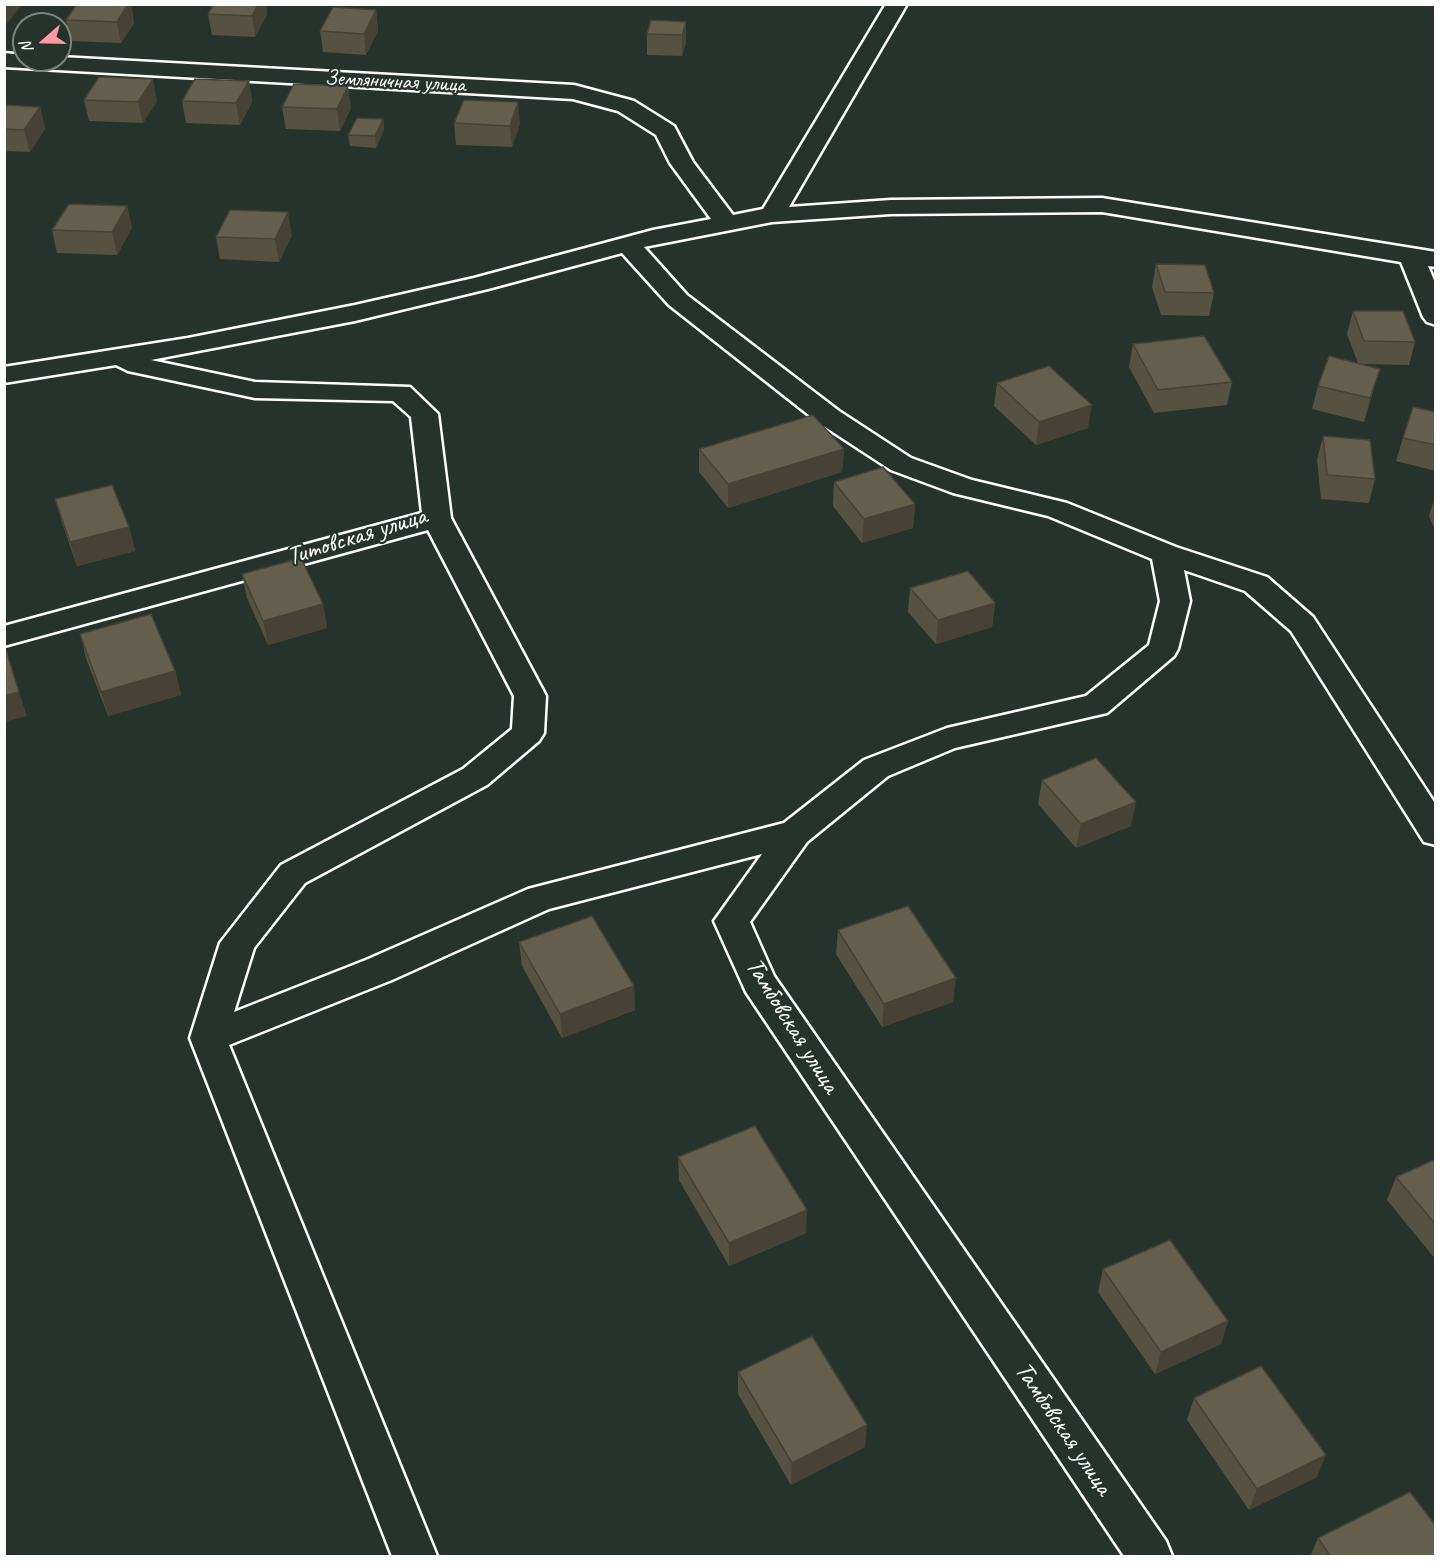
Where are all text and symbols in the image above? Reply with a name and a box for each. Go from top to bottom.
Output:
north arrow [12,12,72,72]
text: N [16,39,38,56]
street label: Земляничная улица [324,65,466,99]
street label: Титовская улица [283,501,431,573]
street label: Тамбовская улица [738,953,846,1099]
street label: Тамбовская улица [1007,1357,1119,1501]

